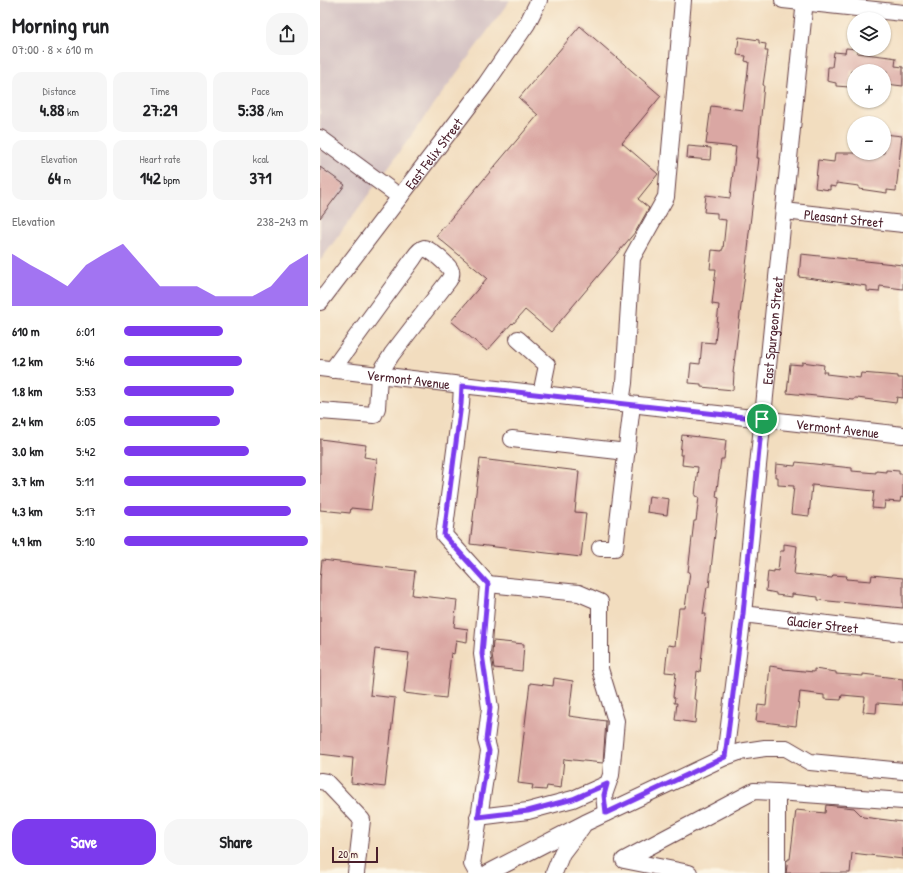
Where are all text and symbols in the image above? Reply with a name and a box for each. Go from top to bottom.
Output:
text: Morning run [12,10,109,40]
map controls [847,12,891,160]
button: layers [847,12,891,56]
button: share [266,13,308,55]
text: 07:00 · 8 × 610 m [12,40,93,58]
button: + [847,64,891,108]
text: Distance [43,84,76,98]
text: Time [150,84,170,98]
text: Pace [252,84,270,98]
text: 4.88 [40,98,64,121]
text: 27:29 [143,98,177,121]
text: 5:38 [238,98,264,121]
text: km [64,105,79,119]
text: /km [264,105,283,119]
street label: East Felix Street [400,113,467,193]
button: − [847,116,891,160]
text: Elevation [41,152,78,166]
text: Heart rate [139,152,181,166]
text: kcal [253,152,269,166]
text: 64 [48,166,61,189]
text: 142 [140,166,161,189]
text: 371 [250,166,272,189]
text: m [61,173,71,187]
text: bpm [161,173,180,187]
street label: Pleasant Street [803,204,884,231]
text: Elevation [12,212,55,230]
text: 238–243 m [256,212,308,230]
street label: East Spurgeon Street [757,276,787,385]
text: 610 m [12,322,40,340]
text: 6:01 [76,322,95,340]
text: 1.2 km [12,352,43,370]
text: 5:46 [76,352,95,370]
street label: Vermont Avenue [366,364,452,393]
text: 1.8 km [12,382,42,400]
text: 5:53 [76,382,96,400]
pin [745,402,779,436]
icon: arrive [751,408,773,430]
text: 2.4 km [12,412,43,430]
text: 6:05 [76,412,96,430]
street label: Vermont Avenue [795,413,881,442]
text: 3.0 km [12,442,44,460]
text: 5:42 [76,442,95,460]
text: 3.7 km [12,472,44,490]
text: 5:11 [76,472,94,490]
text: 4.3 km [12,502,43,520]
text: 5:17 [76,502,96,520]
text: 4.9 km [12,532,42,550]
text: 5:10 [76,532,95,550]
street label: Glacier Street [786,610,859,637]
button: Save [12,819,156,865]
button: Share [164,819,308,865]
scale bar [332,845,378,864]
text: 20 m [338,847,358,861]

